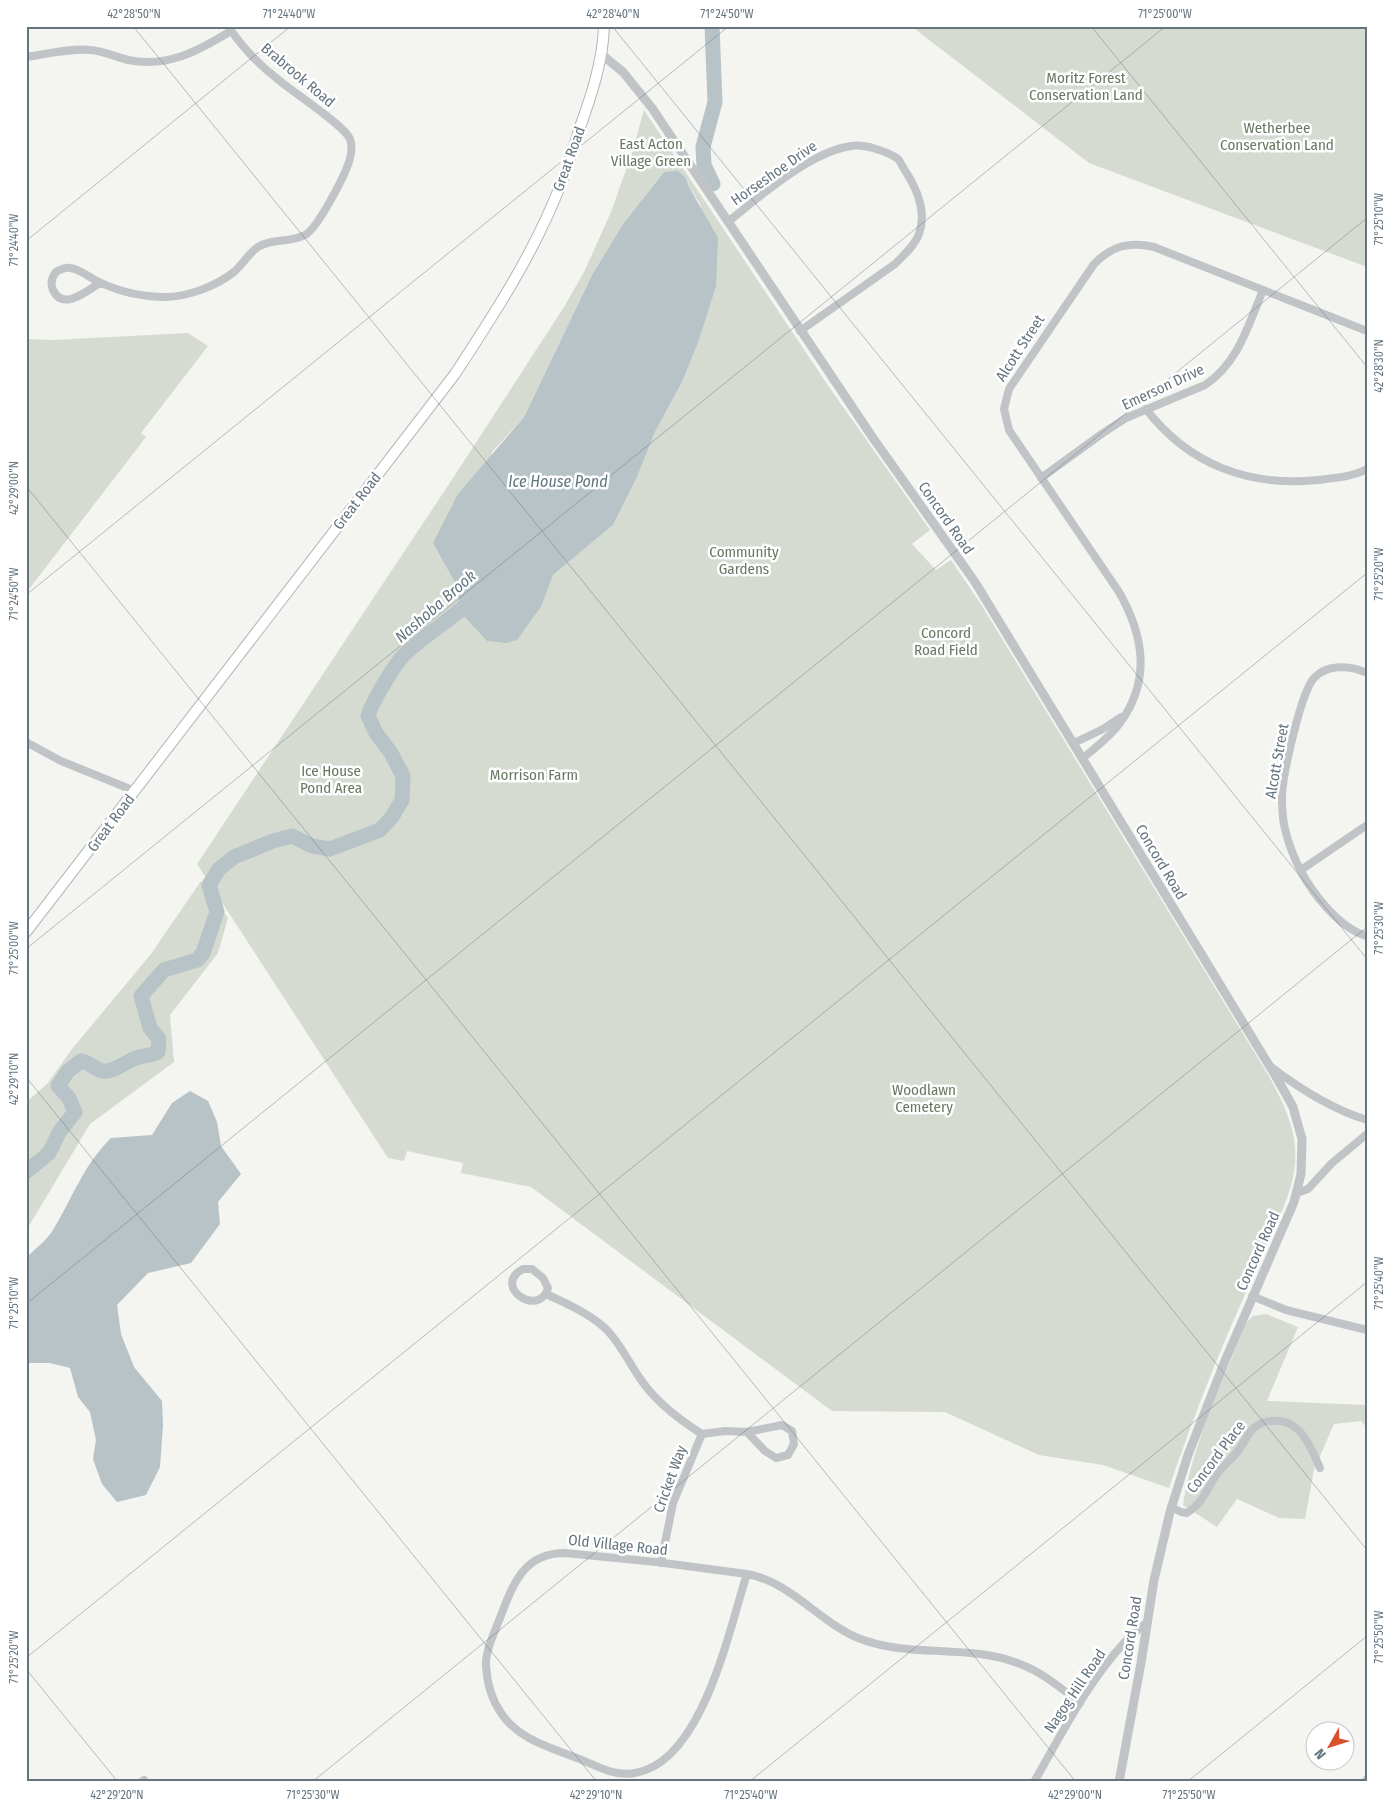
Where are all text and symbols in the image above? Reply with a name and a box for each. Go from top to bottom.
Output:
text: 42°28'50"N [107,7,161,21]
text: 71°24'40"W [263,7,315,21]
text: 42°28'40"N [586,7,640,21]
text: 71°24'50"W [701,7,753,21]
text: 71°25'00"W [1138,7,1192,21]
street label: Brabrook Road [258,39,338,111]
park label: Moritz Forest Conservation Land [1029,69,1143,104]
park label: Wetherbee Conservation Land [1220,119,1334,154]
street label: Great Road [549,124,589,194]
park label: East Acton Village Green [611,135,691,170]
street label: Horseshoe Drive [728,137,820,209]
text: 71°25'10"W [1372,193,1386,245]
text: 71°24'40"W [7,214,21,266]
street label: Alcott Street [992,311,1048,385]
text: 42°28'30"N [1372,339,1386,393]
street label: Emerson Drive [1119,360,1207,414]
text: 42°29'00"N [7,461,21,515]
street label: Great Road [329,469,385,533]
water label: Ice House Pond [508,472,608,491]
street label: Concord Road [914,478,978,558]
park label: Community Gardens [709,543,779,578]
text: 71°25'20"W [1372,548,1386,600]
water label: Nashoba Brook [391,566,480,647]
text: 71°24'50"W [7,568,21,620]
park label: Concord Road Field [914,624,978,659]
street label: Alcott Street [1262,722,1292,800]
park label: Ice House Pond Area [300,762,362,797]
park label: Morrison Farm [490,766,578,784]
street label: Great Road [83,791,139,855]
street label: Concord Road [1131,821,1191,903]
text: 71°25'30"W [1372,902,1386,954]
text: 71°25'00"W [7,921,21,975]
text: 42°29'10"N [7,1053,21,1105]
park label: Woodlawn Cemetery [892,1081,956,1116]
street label: Concord Road [1233,1209,1283,1293]
text: 71°25'40"W [1372,1257,1386,1309]
text: 71°25'10"W [7,1277,21,1329]
street label: Concord Place [1183,1417,1249,1497]
street label: Cricket Way [650,1443,691,1515]
street label: Old Village Road [567,1531,669,1559]
street label: Concord Road [1114,1595,1146,1681]
text: 71°25'50"W [1372,1610,1386,1664]
text: 71°25'20"W [7,1631,21,1683]
street label: Nagog Hill Road [1040,1646,1110,1736]
north arrow [1306,1720,1356,1770]
text: N [1311,1745,1330,1762]
text: 42°29'20"N [90,1788,144,1802]
text: 71°25'30"W [287,1788,339,1802]
text: 42°29'10"N [570,1788,622,1802]
text: 71°25'40"W [725,1788,777,1802]
text: 42°29'00"N [1048,1788,1102,1802]
text: 71°25'50"W [1162,1788,1216,1802]

